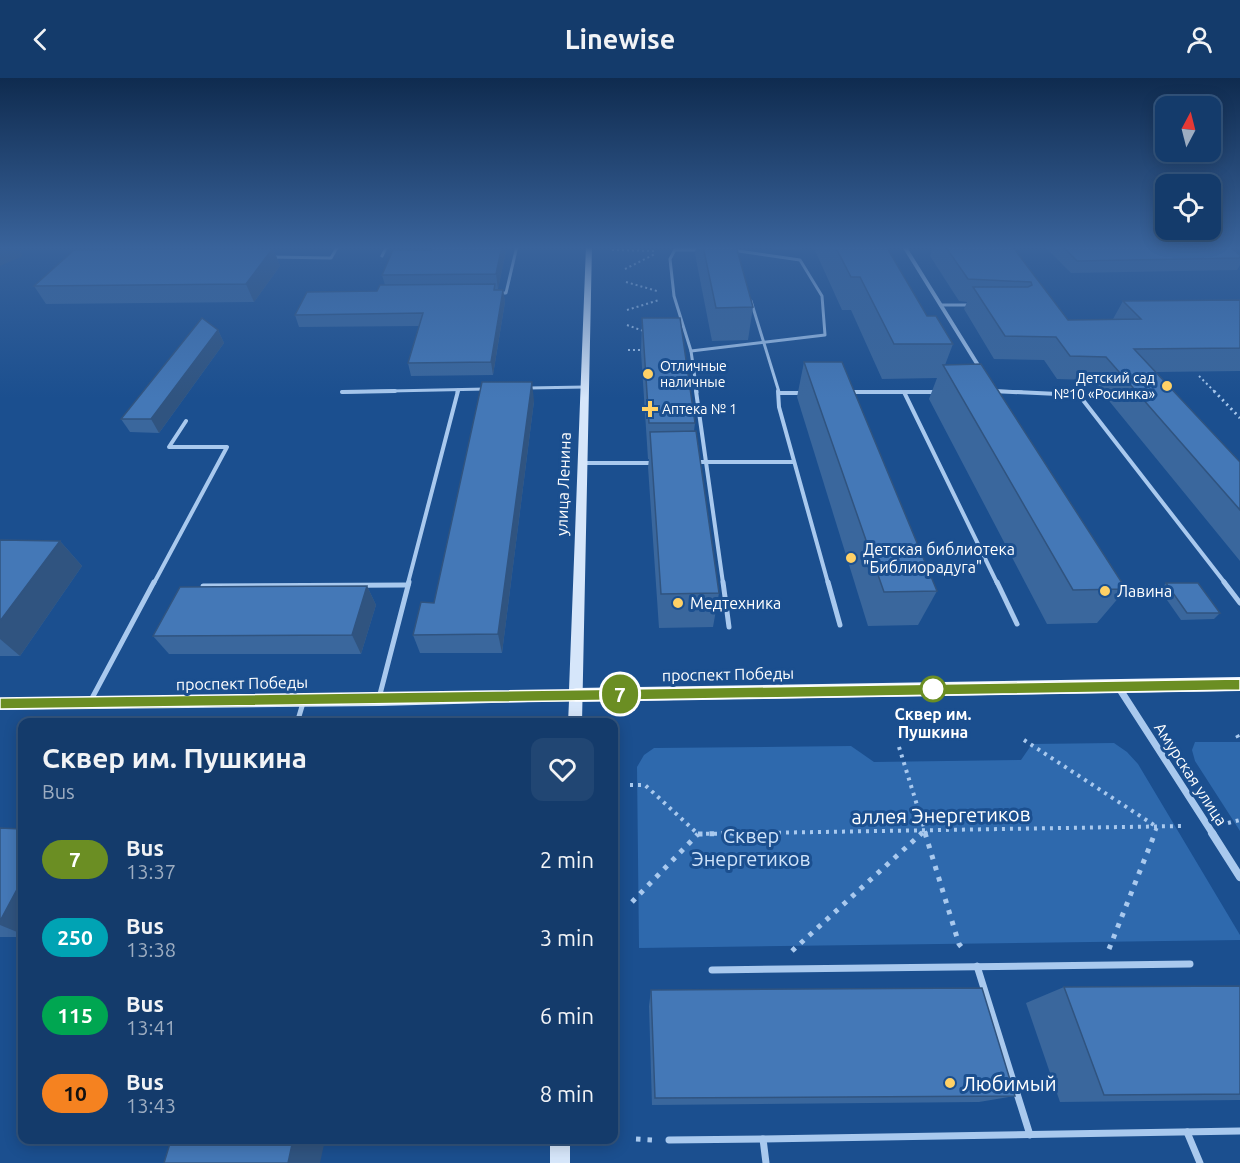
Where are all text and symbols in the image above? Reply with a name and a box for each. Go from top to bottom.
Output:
icon: back [24,23,57,56]
icon: person [1183,23,1216,56]
text: Linewise [565,24,675,54]
north arrow [1155,96,1221,162]
map controls [1155,96,1221,240]
button: locate [1155,174,1221,240]
place label: Отличные наличные [660,358,727,390]
marker: Отличные наличные [641,367,655,381]
place label: Детский сад №10 «Росинка» [1054,370,1155,402]
marker: Детский сад №10 «Росинка» [1160,379,1174,393]
place label: Аптека № 1 [662,401,737,417]
marker: Аптека № 1 [643,402,657,416]
street label: улица Ленина [552,432,574,536]
place label: Детская библиотека "Библиорадуга" [863,540,1015,576]
marker: Детская библиотека "Библиорадуга" [844,551,858,565]
place label: Лавина [1117,582,1172,600]
marker: Лавина [1098,584,1112,598]
place label: Медтехника [690,594,781,612]
marker: Медтехника [671,596,685,610]
street label: проспект Победы [662,664,794,684]
street label: проспект Победы [176,673,308,693]
line badge: 7 [600,674,640,714]
marker: Сквер им. Пушкина [920,676,946,702]
text: 7 [614,682,626,706]
place label: Сквер им. Пушкина [894,705,972,741]
street label: Амурская улица [1151,719,1231,829]
button: heart [531,738,594,801]
text: Сквер им. Пушкина [42,742,307,773]
text: Bus [42,780,75,803]
street label: аллея Энергетиков [851,802,1031,828]
park label: Сквер Энергетиков [691,824,811,870]
text: Bus [126,835,164,860]
text: 7 [69,847,81,871]
text: 2 min [540,847,594,872]
text: 13:37 [126,860,176,883]
text: Bus [126,913,164,938]
text: 250 [57,925,93,949]
text: 3 min [540,925,594,950]
text: 13:38 [126,938,176,961]
text: Bus [126,991,164,1016]
text: 115 [57,1003,93,1027]
text: 6 min [540,1003,594,1028]
text: 13:41 [126,1016,176,1039]
text: Bus [126,1069,164,1094]
place label: Любимый [962,1072,1056,1095]
marker: Любимый [943,1076,957,1090]
text: 10 [63,1081,87,1105]
text: 8 min [540,1081,594,1106]
text: 13:43 [126,1094,176,1117]

